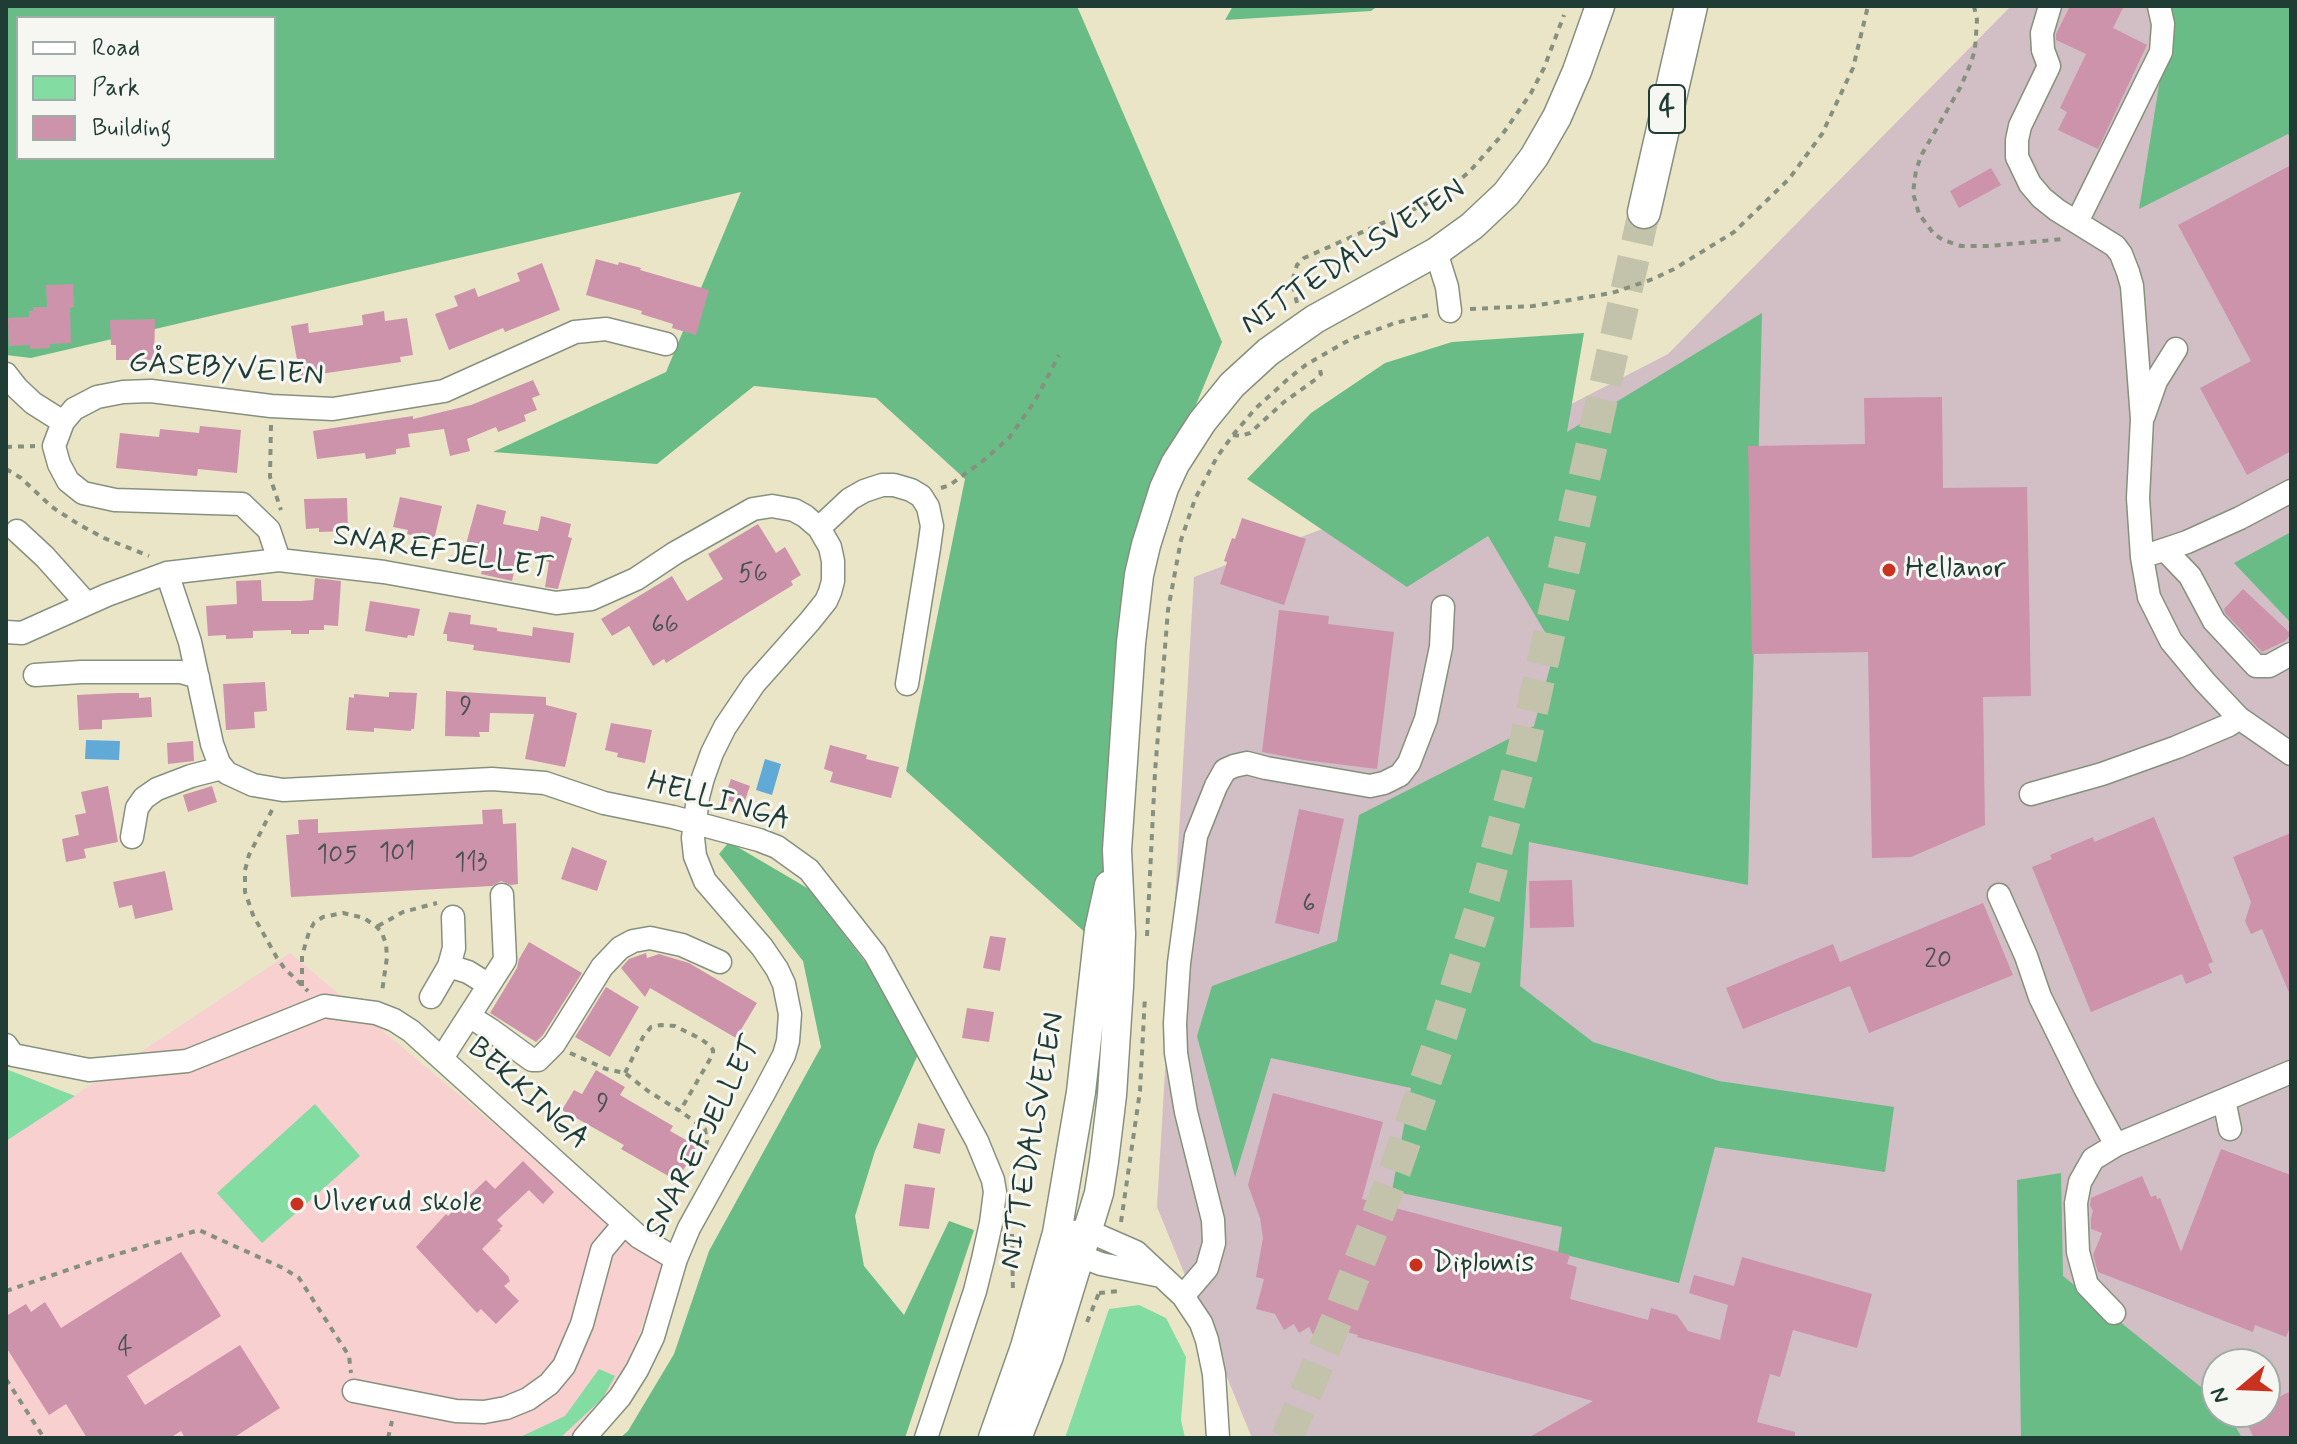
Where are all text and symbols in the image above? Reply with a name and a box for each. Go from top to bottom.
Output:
legend [16,16,276,160]
text: Road [92,33,140,64]
text: Park [92,73,140,104]
road number: 4 [1649,85,1685,133]
text: Building [92,113,172,144]
street label: NITTEDALSVEIEN [1235,172,1473,344]
street label: GÅSEBYVEIEN [127,346,325,396]
street label: SNAREFJELLET [330,519,554,589]
place label: Hellanor [1905,552,2006,588]
house number: 56 [738,560,768,592]
marker: Hellanor [1880,561,1898,579]
house number: 66 [651,611,679,643]
house number: 9 [460,693,472,725]
street label: HELLINGA [642,765,794,841]
house number: 101 [379,839,415,871]
house number: 105 [317,841,357,873]
house number: 113 [454,849,488,881]
house number: 6 [1302,890,1316,922]
house number: 20 [1924,946,1952,978]
street label: NITTEDALSVEIEN [994,1010,1074,1272]
street label: BEKKINGA [459,1031,595,1159]
street label: SNAREFJELLET [639,1032,771,1244]
house number: 9 [597,1090,609,1122]
place label: Ulverud skole [313,1186,482,1222]
marker: Ulverud skole [288,1195,306,1213]
place label: Diplomis [1432,1247,1535,1283]
marker: Diplomis [1407,1256,1425,1274]
house number: 4 [117,1334,133,1366]
north arrow [2201,1348,2281,1428]
text: N [2205,1384,2236,1407]

